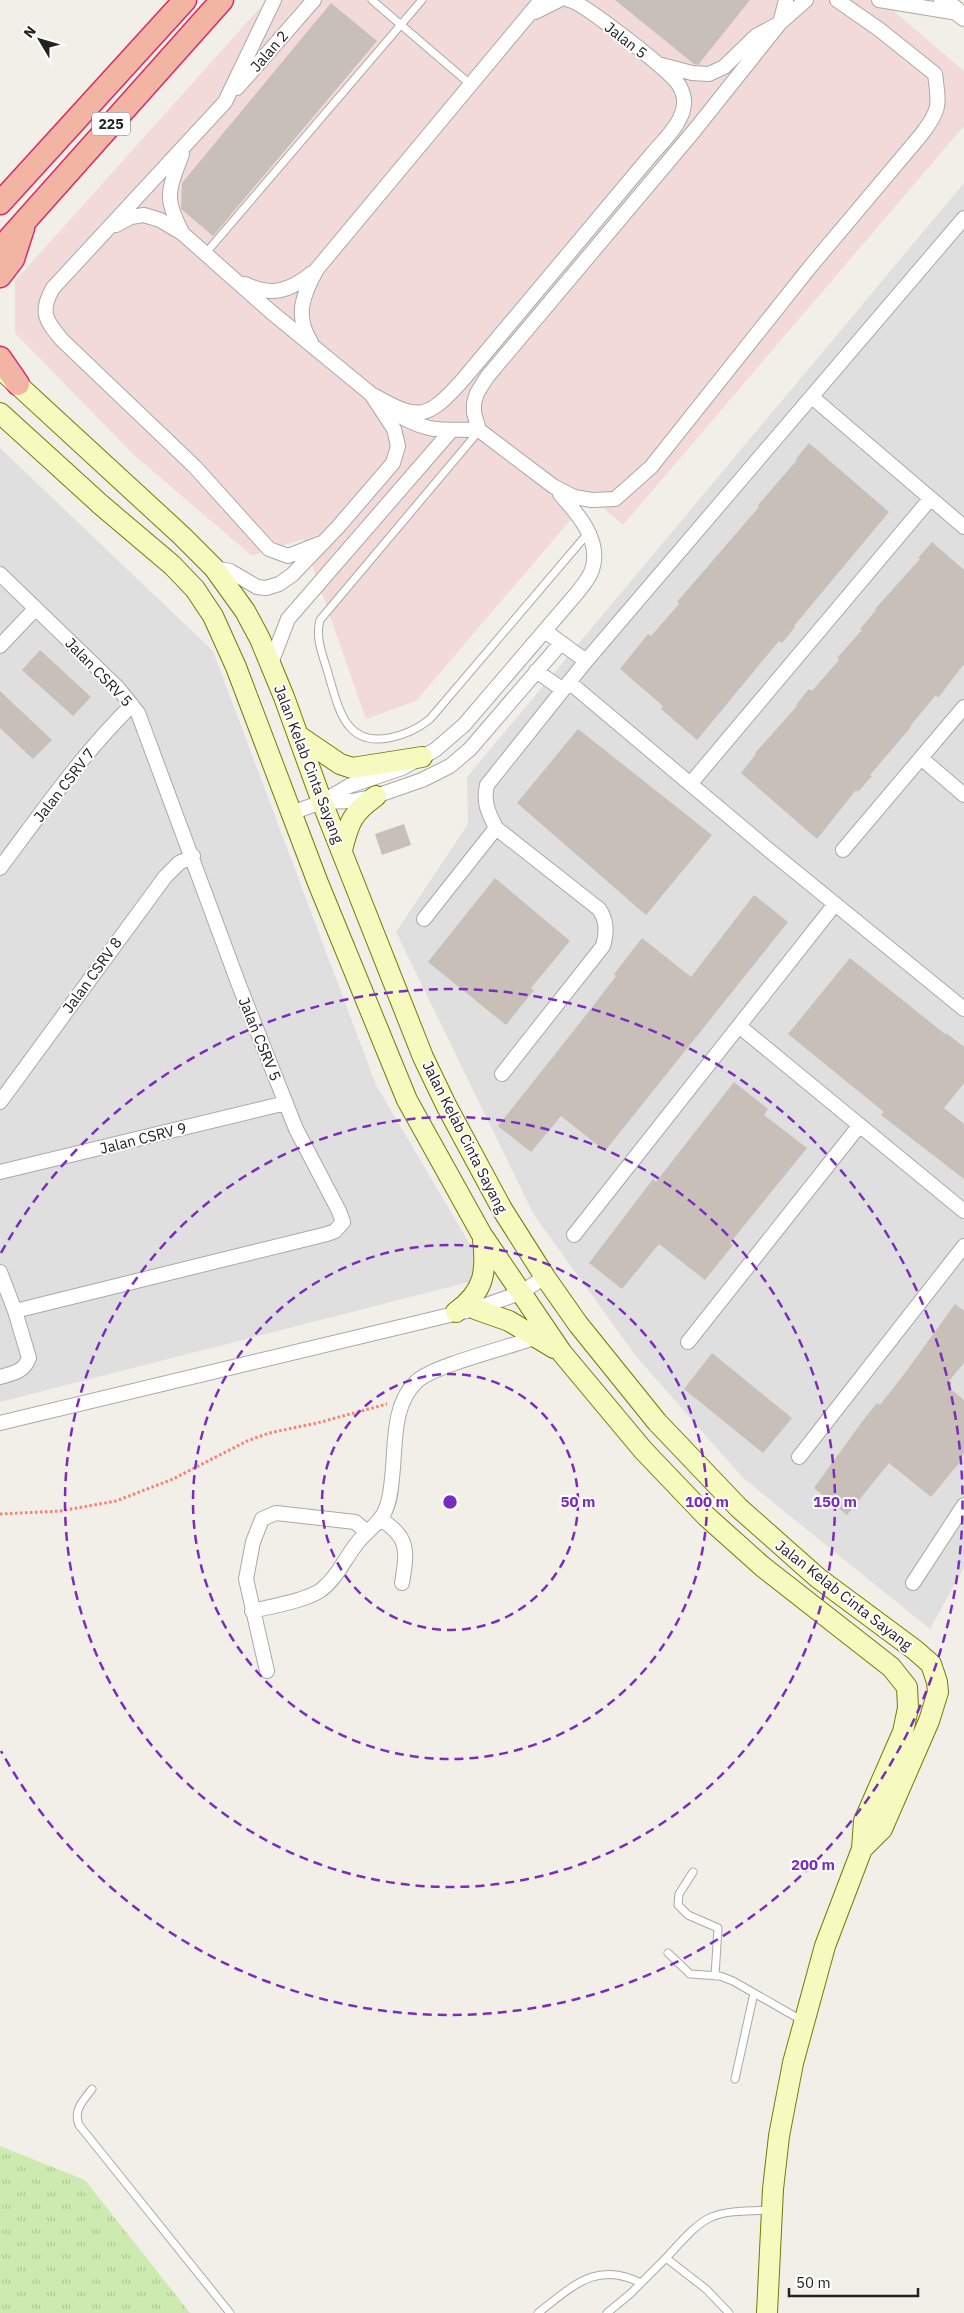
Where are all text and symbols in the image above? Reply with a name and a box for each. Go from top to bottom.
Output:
north arrow [15,15,65,65]
street label: Jalan 5 [601,17,651,63]
text: N [20,22,40,42]
street label: Jalan 2 [246,26,292,76]
road number: 225 [92,112,130,136]
street label: Jalan CSRV 5 [61,633,137,711]
street label: Jalan Kelab Cinta Sayang [270,682,348,846]
street label: Jalan CSRV 7 [29,744,99,826]
street label: Jalan CSRV 8 [58,934,126,1016]
street label: Jalan CSRV 5 [235,994,285,1084]
street label: Jalan Kelab Cinta Sayang [418,1058,512,1216]
street label: Jalan CSRV 9 [98,1118,188,1158]
text: 50 m [561,1492,595,1511]
text: 100 m [685,1492,729,1511]
text: 150 m [813,1492,857,1511]
centre of rings [441,1493,459,1511]
street label: Jalan Kelab Cinta Sayang [772,1536,916,1654]
text: 200 m [791,1855,835,1874]
scale bar [789,2266,918,2298]
text: 50 m [796,2273,831,2292]

